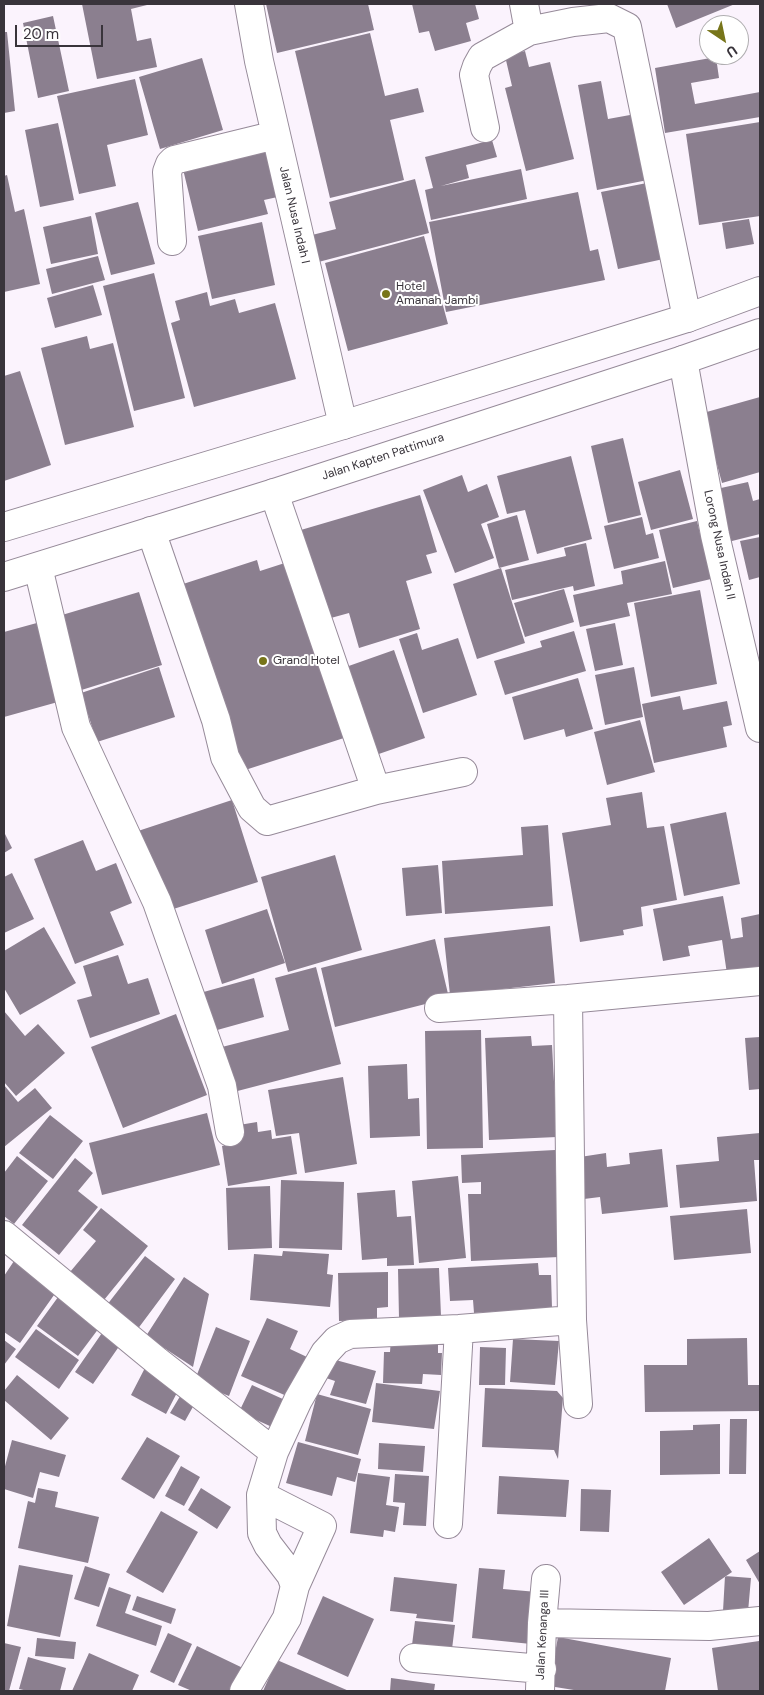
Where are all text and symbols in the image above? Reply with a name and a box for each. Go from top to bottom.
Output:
scale bar [18,15,105,47]
north arrow [699,15,749,65]
text: 20 m [23,24,59,44]
text: U [723,41,741,62]
street label: Jalan Nusa Indah I [276,165,312,265]
place label: Hotel Amanah Jambi [396,280,478,308]
marker: Hotel Amanah Jambi [380,288,392,300]
street label: Jalan Kapten Pattimura [320,430,446,484]
street label: Lorong Nusa Indah II [700,489,738,601]
place label: Grand Hotel [273,654,340,668]
marker: Grand Hotel [257,655,269,667]
street label: Jalan Kenanga III [533,1589,553,1681]

